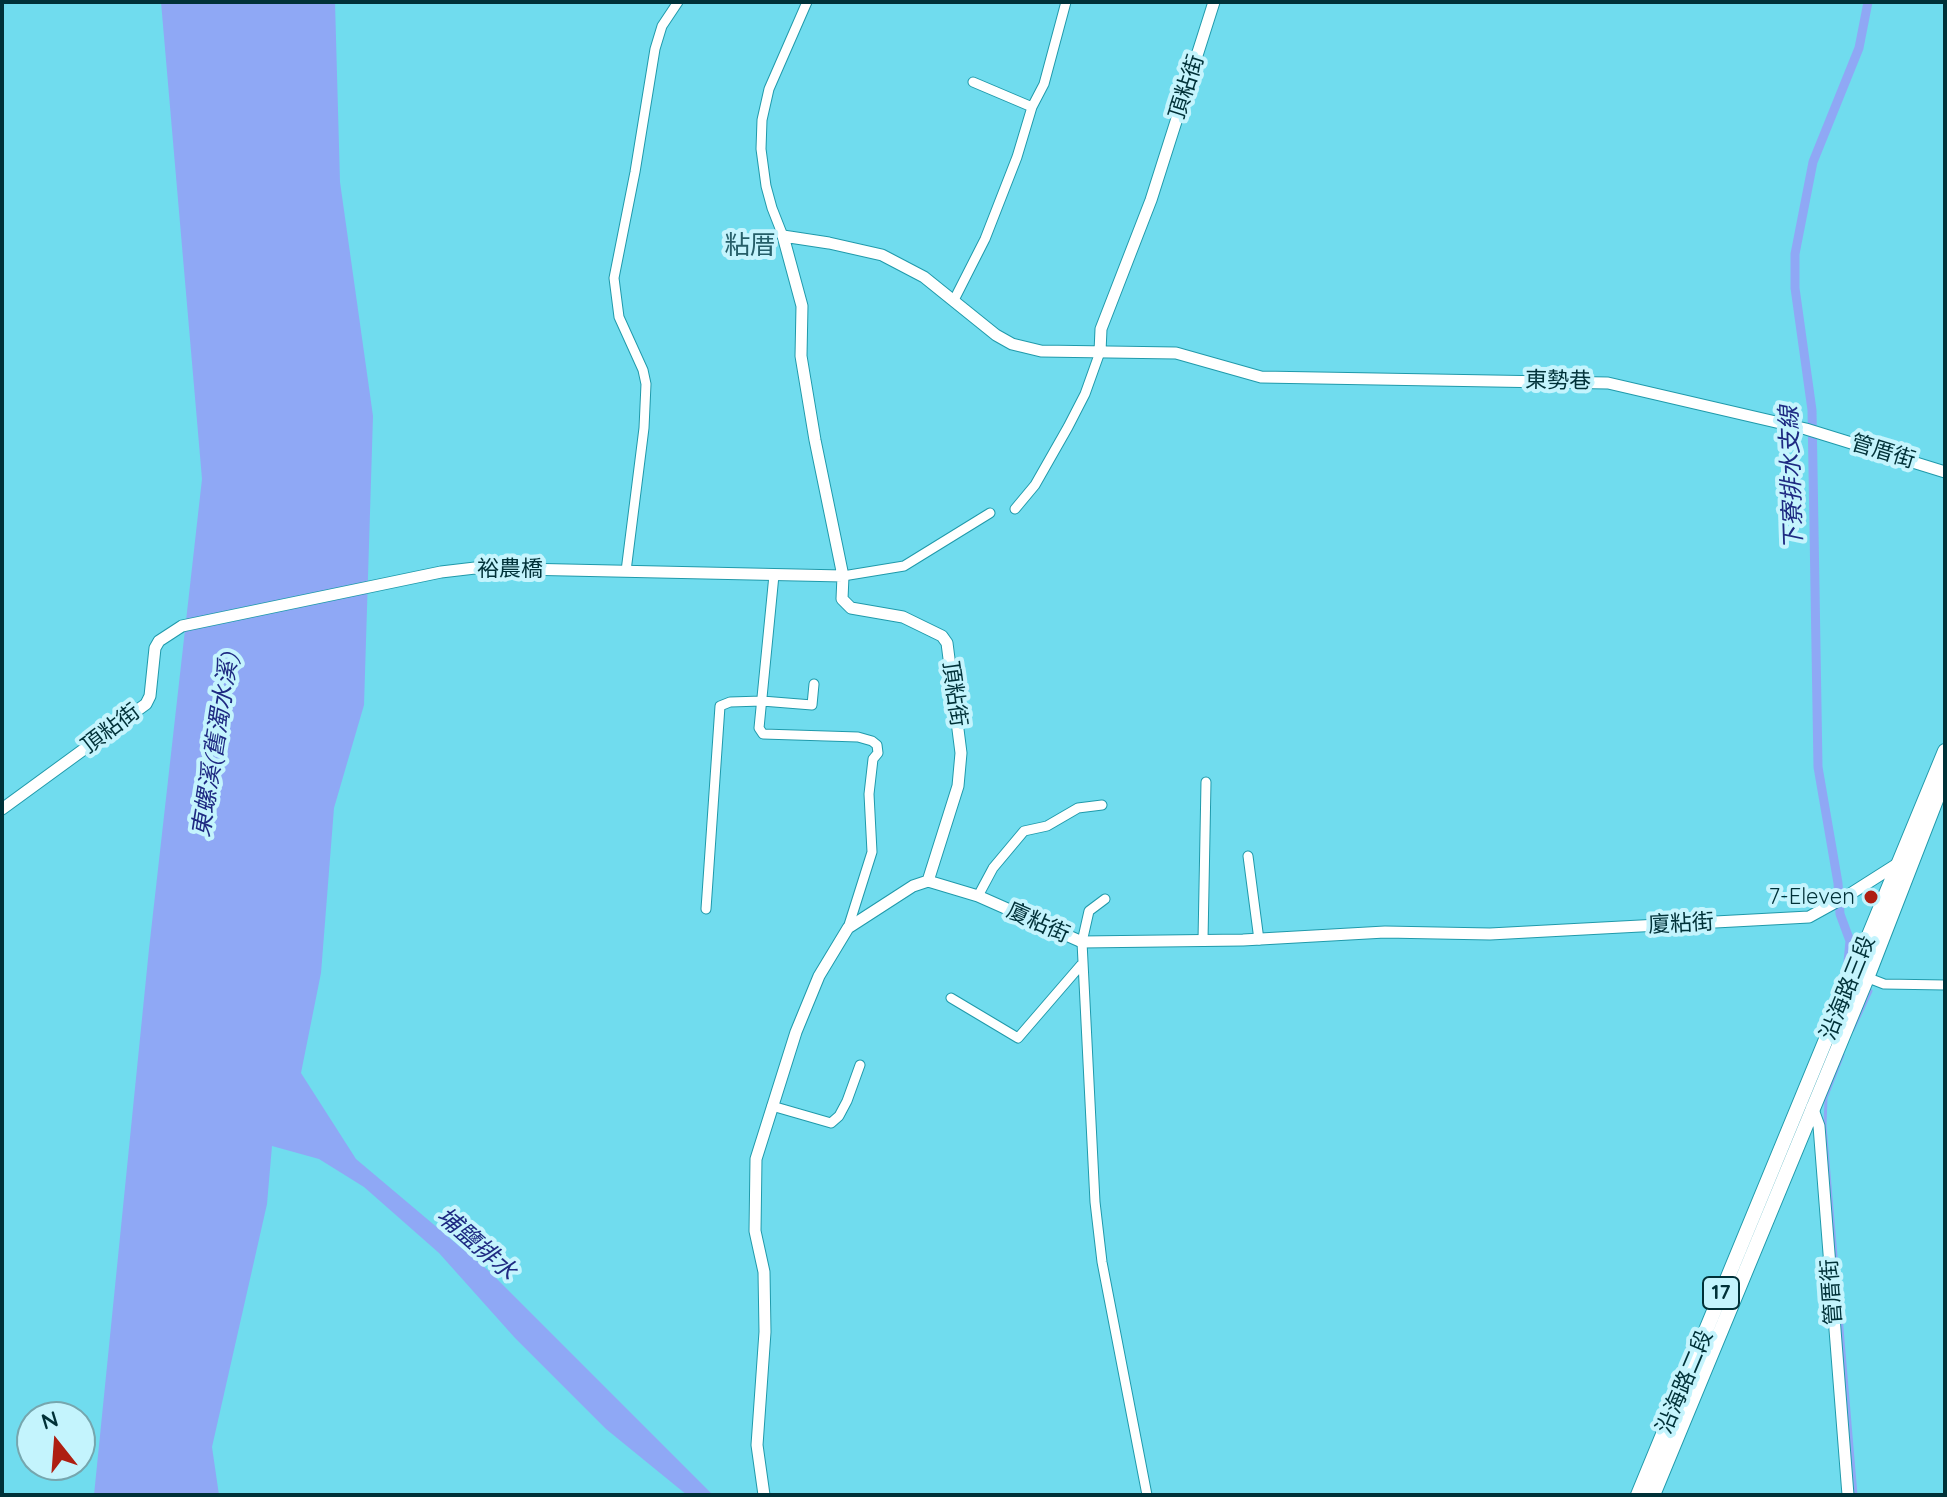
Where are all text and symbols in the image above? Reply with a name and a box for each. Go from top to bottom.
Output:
street label: 頂粘街 [1164,52,1210,122]
district label: 粘厝 [724,230,776,262]
street label: 東勢巷 [1525,367,1591,395]
water label: 下寮排水支線 [1775,406,1809,550]
street label: 管厝街 [1848,430,1918,474]
street label: 裕農橋 [477,556,543,582]
water label: 東螺溪(舊濁水溪) [187,651,245,839]
street label: 頂粘街 [936,659,972,729]
street label: 頂粘街 [77,699,145,759]
place label: 7-Eleven [1769,884,1855,910]
marker: 7-Eleven [1862,888,1880,906]
street label: 廈粘街 [1002,898,1074,948]
street label: 廈粘街 [1647,909,1715,939]
street label: 沿海路三段 [1815,932,1881,1044]
water label: 埔鹽排水 [430,1202,522,1286]
street label: 管厝街 [1817,1258,1847,1326]
road number: 17 [1703,1277,1739,1309]
street label: 沿海路二段 [1651,1326,1719,1438]
north arrow [16,1401,96,1481]
text: N [38,1404,61,1436]

